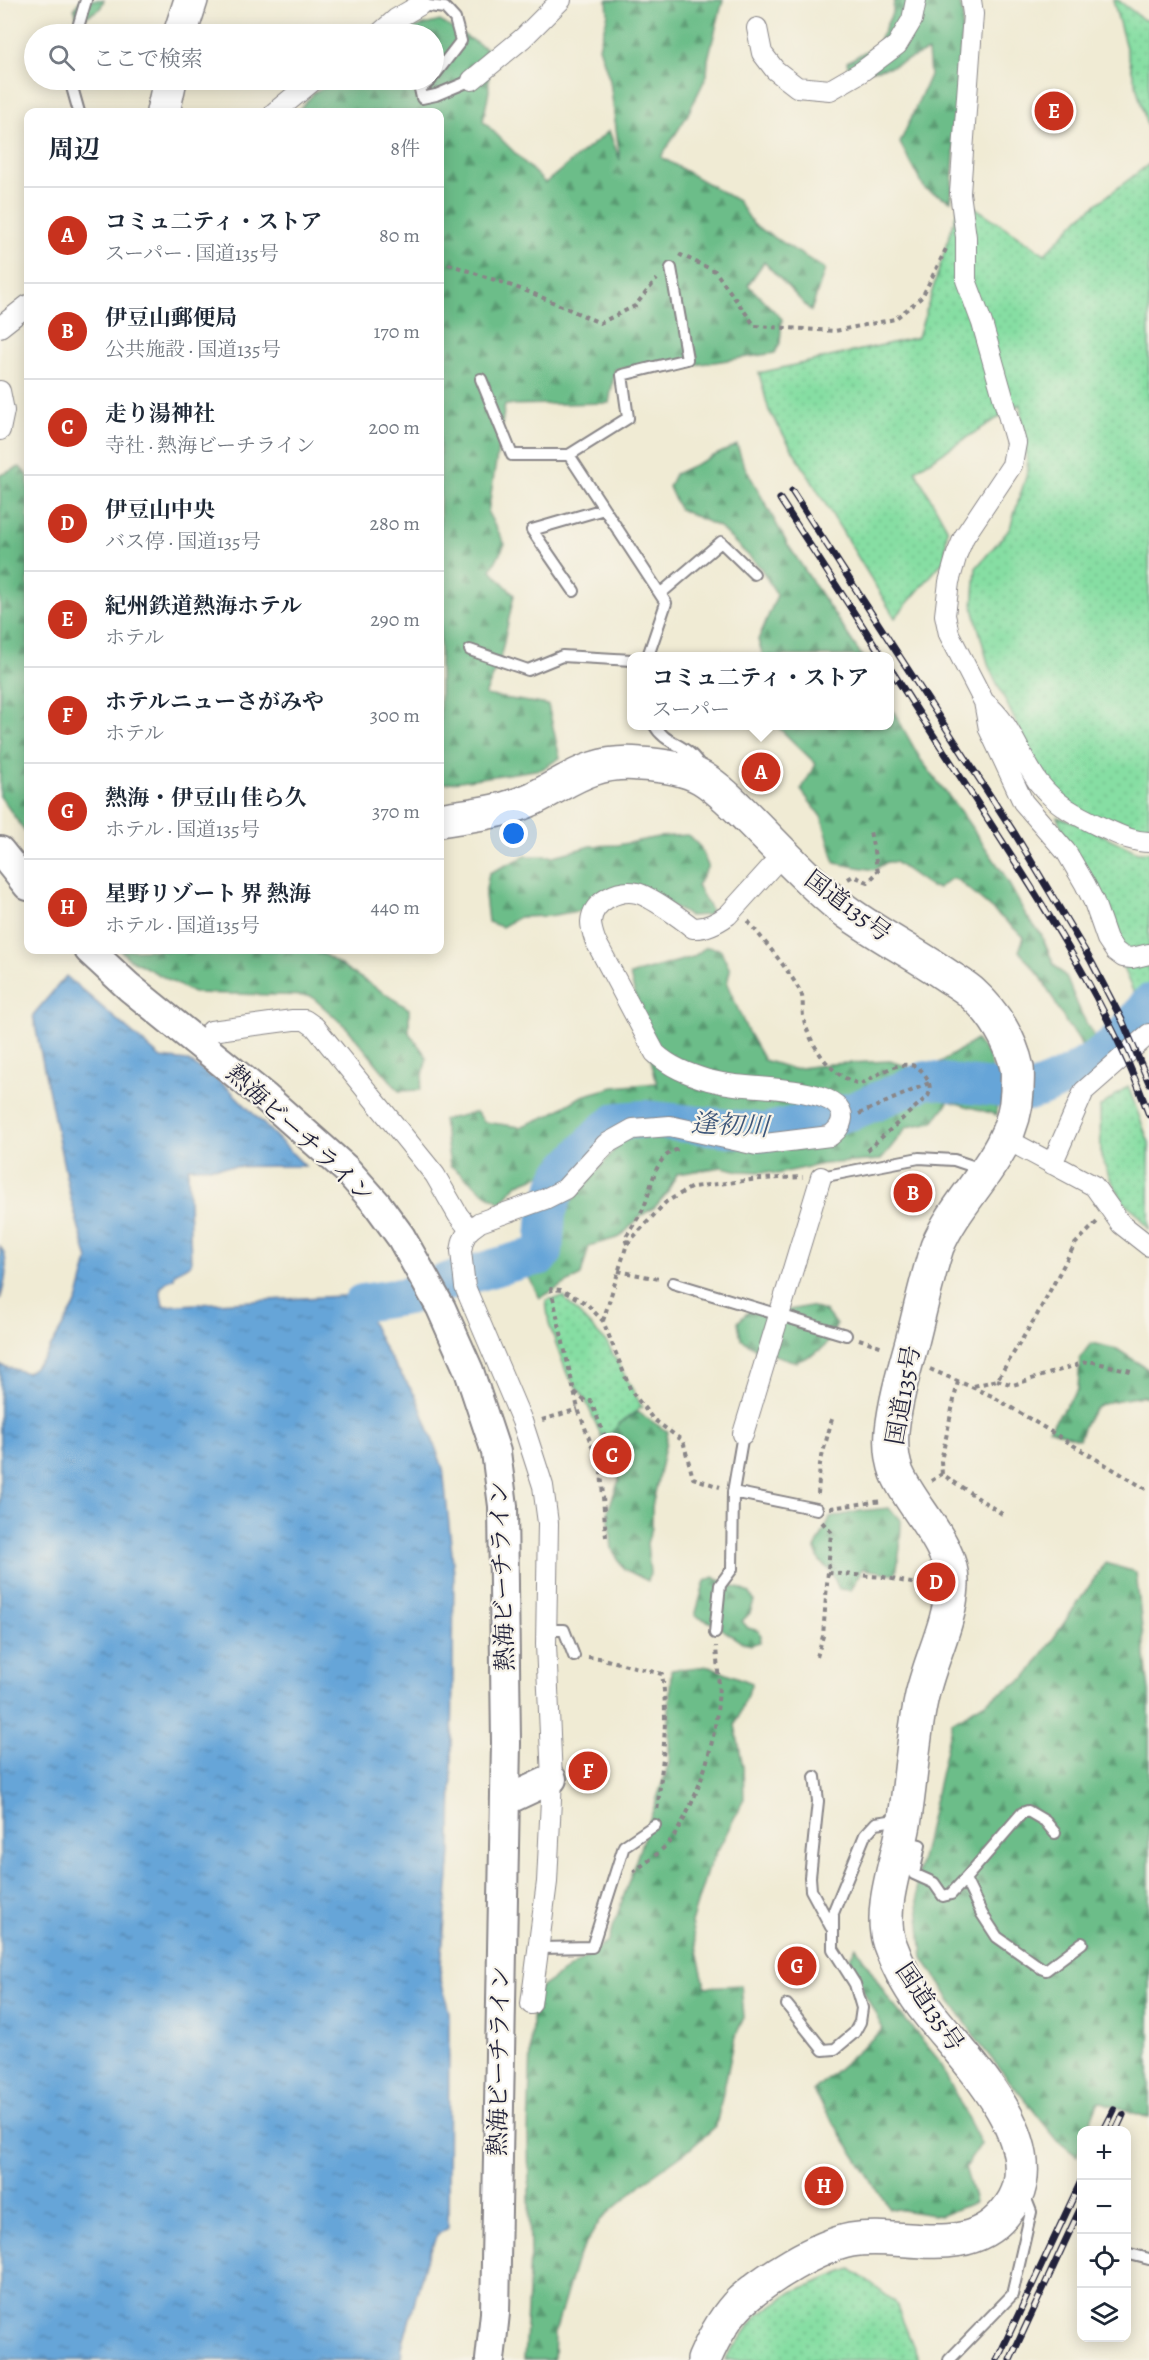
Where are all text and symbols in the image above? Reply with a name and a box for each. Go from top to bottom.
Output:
search box [24,24,444,90]
icon: search [45,41,78,74]
text: ここで検索 [93,44,203,74]
pin: E [1034,88,1074,134]
text: 周辺 [48,132,100,167]
text: 8件 [390,135,420,162]
text: コミュ二ティ・ストア [105,207,322,237]
text: A [61,222,74,249]
text: 80 m [379,222,420,249]
text: スーパー · 国道135号 [105,240,279,267]
text: 伊豆山郵便局 [105,303,237,333]
text: B [61,318,74,345]
text: 170 m [374,318,420,345]
text: 公共施設 · 国道135号 [105,336,281,363]
text: 走り湯神社 [105,399,215,429]
text: C [61,414,74,441]
text: 200 m [369,414,420,441]
text: 寺社 · 熱海ビーチライン [105,432,315,459]
text: 伊豆山中央 [105,495,215,525]
text: D [61,510,74,537]
text: 280 m [370,510,420,537]
text: バス停 · 国道135号 [105,528,261,555]
text: 紀州鉄道熱海ホテル [105,591,302,621]
text: E [62,606,73,633]
text: 290 m [370,606,420,633]
text: ホテル [105,624,164,651]
popup [627,652,894,730]
text: コミュ二ティ・ストア [652,663,869,693]
text: ホテルニューさがみや [105,687,324,717]
text: スーパー [652,696,730,723]
text: F [62,702,73,729]
text: 300 m [370,702,420,729]
text: ホテル [105,720,164,747]
pin: A [742,750,780,794]
text: 熱海・伊豆山 佳ら久 [105,783,307,813]
text: G [61,798,74,825]
text: 370 m [372,798,420,825]
text: ホテル · 国道135号 [105,816,260,843]
your location [499,819,528,848]
street label: 国道135号 [798,863,898,949]
text: 星野リゾート 界 熱海 [105,879,311,909]
text: H [60,894,75,921]
text: 440 m [371,894,420,921]
text: ホテル · 国道135号 [105,912,260,939]
street label: 熱海ビーチライン [219,1057,381,1211]
water label: 逢初川 [690,1105,773,1145]
pin: B [894,1170,932,1216]
street label: 国道135号 [879,1343,927,1447]
pin: C [592,1432,632,1478]
street label: 熱海ビーチライン [483,1480,521,1672]
pin: D [916,1560,956,1604]
pin: F [568,1748,608,1794]
pin: G [778,1944,816,1988]
street label: 国道135号 [889,1956,971,2058]
street label: 熱海ビーチライン [481,1966,517,2156]
map controls [1077,2126,1131,2342]
button: + [1077,2126,1131,2180]
pin: H [804,2164,844,2208]
button: − [1077,2180,1131,2234]
button: locate [1077,2234,1131,2288]
button: layers [1077,2288,1131,2342]

